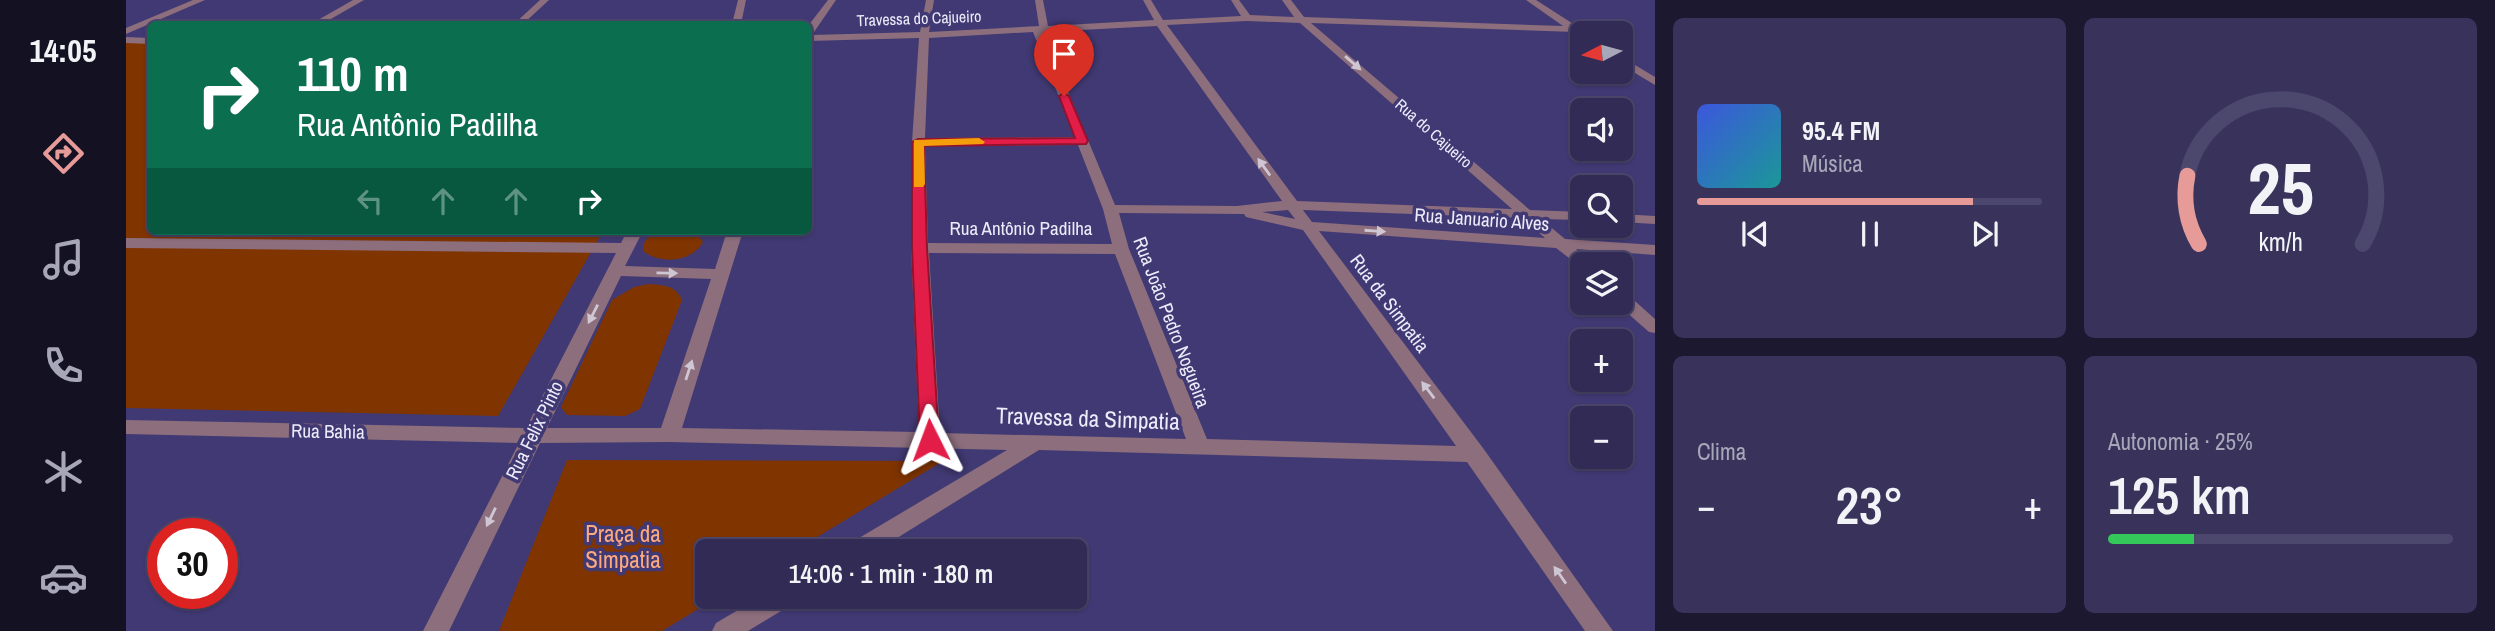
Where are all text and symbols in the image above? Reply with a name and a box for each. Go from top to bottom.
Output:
street label: Travessa do Cajueiro [856,5,982,31]
north arrow [1570,21,1633,84]
map controls [1570,21,1633,469]
pin [1034,24,1094,96]
text: 14:05 [29,29,97,72]
icon: arrive [1045,35,1083,73]
text: 110 m [297,40,409,106]
icon: right [182,49,273,140]
one-way arrow [1344,55,1362,71]
street label: Rua do Cajueiro [1391,93,1477,173]
button: sound [1570,98,1633,161]
text: Rua Antônio Padilha [297,103,538,146]
text: 95.4 FM [1802,113,1880,148]
icon: directions [39,129,88,178]
text: 25 [2247,140,2314,238]
text: Música [1802,148,1863,179]
one-way arrow [1257,158,1271,176]
button: search [1570,175,1633,238]
icon: left [351,182,389,220]
icon: ahead [424,182,462,220]
icon: ahead [497,182,535,220]
icon: right [570,182,608,220]
street label: Rua Januario Alves [1414,201,1550,237]
street label: Rua Antônio Padilha [950,215,1093,241]
icon: previous [1736,215,1774,253]
icon: pause [1851,215,1889,253]
icon: next [1966,215,2004,253]
text: km/h [2258,225,2303,259]
one-way arrow [1364,226,1386,237]
street label: Rua João Pedro Nogueira [1127,233,1217,411]
icon: music [39,235,88,284]
street label: Rua da Simpatia [1344,248,1436,358]
button: layers [1570,252,1633,315]
one-way arrow [656,267,678,278]
one-way arrow [587,304,598,324]
button: + [1570,329,1633,392]
icon: phone [39,341,88,390]
one-way arrow [685,359,695,380]
street label: Rua Felix Pinto [499,376,569,484]
one-way arrow [1421,381,1435,399]
street label: Travessa da Simpatia [996,399,1181,437]
position arrow [893,403,967,477]
button: − [1570,406,1633,469]
street label: Rua Bahia [291,417,365,445]
text: Autonomia · 25% [2108,426,2253,457]
text: Clima [1697,436,1746,467]
icon: climate [39,447,88,496]
text: 125 km [2108,460,2251,530]
text: 23° [1835,470,1904,540]
text: − [1697,480,1715,531]
text: + [2024,480,2042,531]
one-way arrow [486,507,497,527]
speed limit sign: 30 [147,518,238,609]
park label: Praça da Simpatia [585,518,661,575]
icon: car [39,553,88,602]
text: 14:06 · 1 min · 180 m [789,556,993,591]
one-way arrow [1553,566,1567,584]

